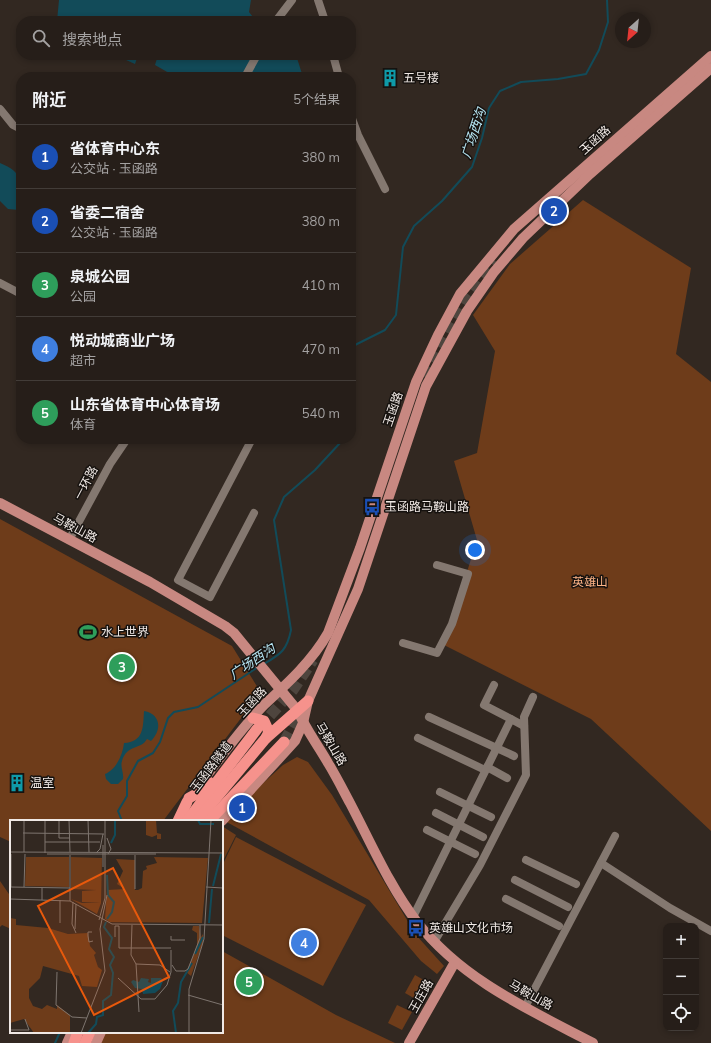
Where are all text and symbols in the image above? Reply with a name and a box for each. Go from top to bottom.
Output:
north arrow [615,12,651,48]
search box [16,16,356,60]
icon: search [30,27,52,49]
text: 搜索地点 [62,30,122,49]
building icon: 五号楼 [380,68,400,88]
place label: 五号楼 [403,70,439,85]
text: 附近 [32,89,66,110]
text: 5个结果 [293,91,340,107]
water label: 广场西沟 [457,104,489,160]
street label: 玉函路 [576,122,613,157]
text: 省体育中心东 [70,139,160,158]
text: 1 [41,149,49,165]
text: 380 m [302,149,340,165]
text: 公交站 · 玉函路 [70,160,158,176]
pin: 2 [541,196,567,226]
text: 省委二宿舍 [70,203,145,222]
text: 2 [41,213,49,229]
text: 380 m [302,213,340,229]
text: 公交站 · 玉函路 [70,224,158,240]
text: 泉城公园 [70,267,130,286]
text: 3 [41,277,49,293]
text: 410 m [302,277,340,293]
text: 公园 [70,288,96,304]
text: 悦动城商业广场 [70,331,175,350]
text: 4 [41,341,49,357]
text: 470 m [302,341,340,357]
text: 超市 [70,352,96,368]
street label: 玉函路 [380,389,405,428]
text: 山东省体育中心体育场 [70,395,220,414]
text: 5 [41,405,49,421]
text: 540 m [302,405,340,421]
text: 体育 [70,416,96,432]
street label: 一环路 [70,463,101,502]
bus stop icon: 玉函路马鞍山路 [362,497,382,517]
place label: 玉函路马鞍山路 [385,499,469,514]
street label: 马鞍山路 [51,510,100,545]
your location [465,540,485,560]
park label: 英雄山 [572,574,608,589]
sports icon: 水上世界 [78,622,98,642]
place label: 水上世界 [101,624,149,639]
water label: 广场西沟 [226,639,280,682]
pin: 3 [109,652,135,682]
street label: 玉函路 [234,683,269,720]
street label: 马鞍山路 [313,719,350,768]
street label: 玉函路隧道 [187,738,235,795]
building icon: 温室 [7,773,27,793]
place label: 温室 [30,775,54,790]
pin: 1 [229,793,255,823]
inset map [10,820,223,1033]
bus stop icon: 英雄山文化市场 [406,918,426,938]
place label: 英雄山文化市场 [429,920,513,935]
map controls [663,923,699,1031]
button: + [663,923,699,959]
pin: 4 [291,928,317,958]
button: − [663,959,699,995]
pin: 5 [236,967,262,997]
street label: 王庄路 [405,976,436,1015]
street label: 马鞍山路 [507,976,556,1013]
button: locate [663,995,699,1031]

